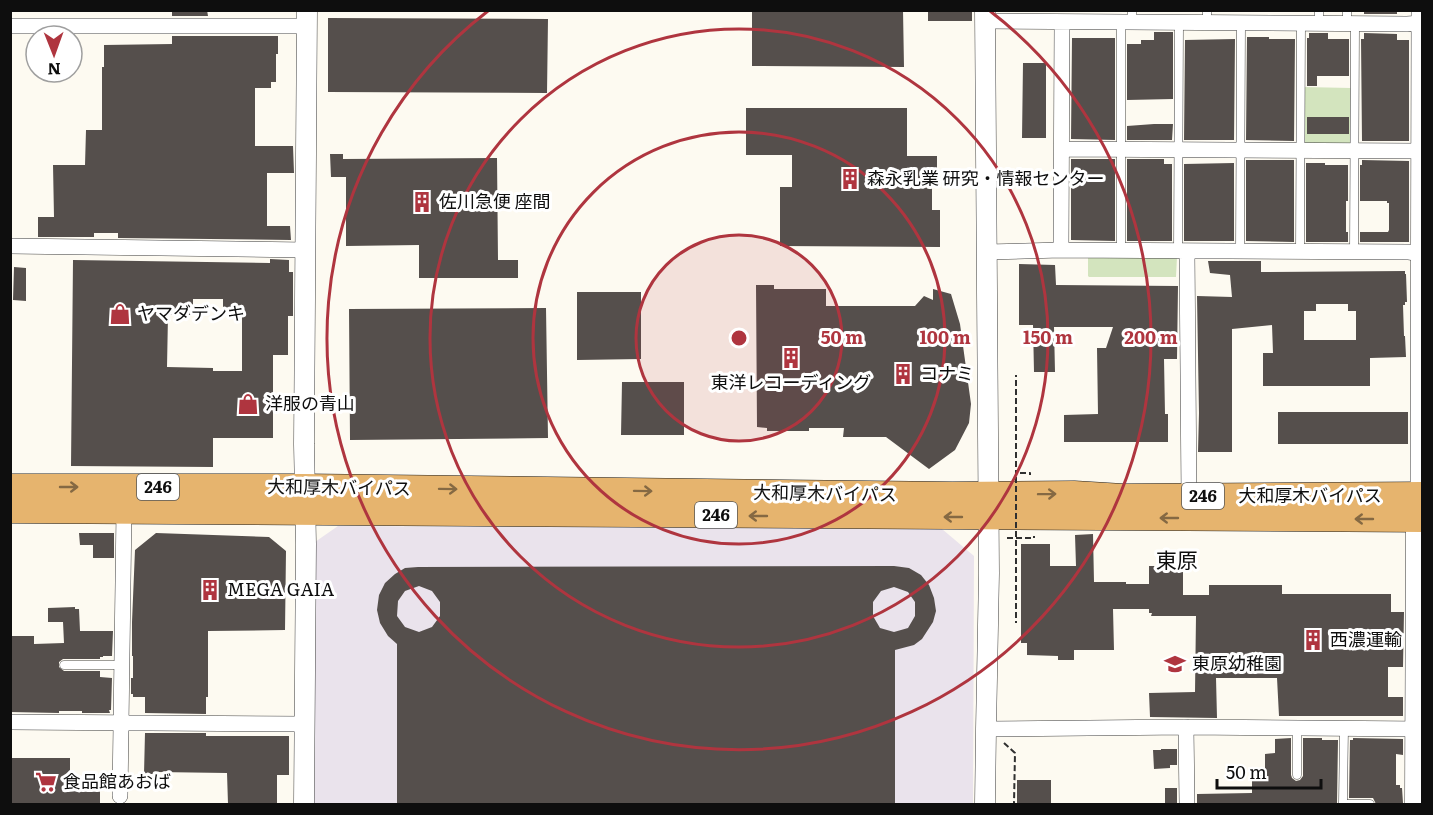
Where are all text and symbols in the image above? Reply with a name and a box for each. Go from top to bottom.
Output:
north arrow [24,24,84,84]
text: N [47,58,61,82]
place label: 森永乳業 研究・情報センター [867,164,1105,191]
building icon: 森永乳業 研究・情報センター [838,167,862,191]
place label: 佐川急便 座間 [439,187,551,214]
building icon: 佐川急便 座間 [410,190,434,214]
place label: ヤマダデンキ [137,299,245,326]
shop icon: ヤマダデンキ [108,302,132,326]
text: 50 m [821,323,863,350]
text: 100 m [919,323,971,350]
text: 150 m [1023,323,1073,350]
text: 200 m [1124,323,1178,350]
centre of rings [729,328,749,348]
building icon: 東洋レコーディング [779,346,803,370]
place label: コナミ [920,359,974,386]
building icon: コナミ [891,362,915,386]
place label: 東洋レコーディング [711,368,871,395]
place label: 洋服の青山 [265,389,355,416]
shop icon: 洋服の青山 [236,392,260,416]
street label: 大和厚木バイパス [267,472,411,501]
road number: 246 [137,474,179,500]
street label: 大和厚木バイパス [753,478,897,507]
one-way arrow [58,481,78,493]
street label: 大和厚木バイパス [1238,481,1382,508]
one-way arrow [437,483,457,495]
road number: 246 [1182,483,1224,509]
one-way arrow [632,485,652,497]
one-way arrow [1037,488,1057,500]
road number: 246 [695,502,737,528]
one-way arrow [749,510,769,521]
one-way arrow [944,511,964,523]
one-way arrow [1160,512,1180,524]
one-way arrow [1355,513,1375,525]
district label: 東原 [1156,543,1198,574]
place label: MEGA GAIA [227,575,334,602]
building icon: MEGA GAIA [198,578,222,602]
place label: 西濃運輸 [1330,625,1402,652]
building icon: 西濃運輸 [1301,628,1325,652]
place label: 東原幼稚園 [1192,649,1282,676]
school or university icon: 東原幼稚園 [1163,652,1187,676]
scale bar [1217,752,1320,790]
text: 50 m [1226,758,1267,785]
place label: 食品館あおば [63,767,171,794]
supermarket icon: 食品館あおば [34,770,58,794]

